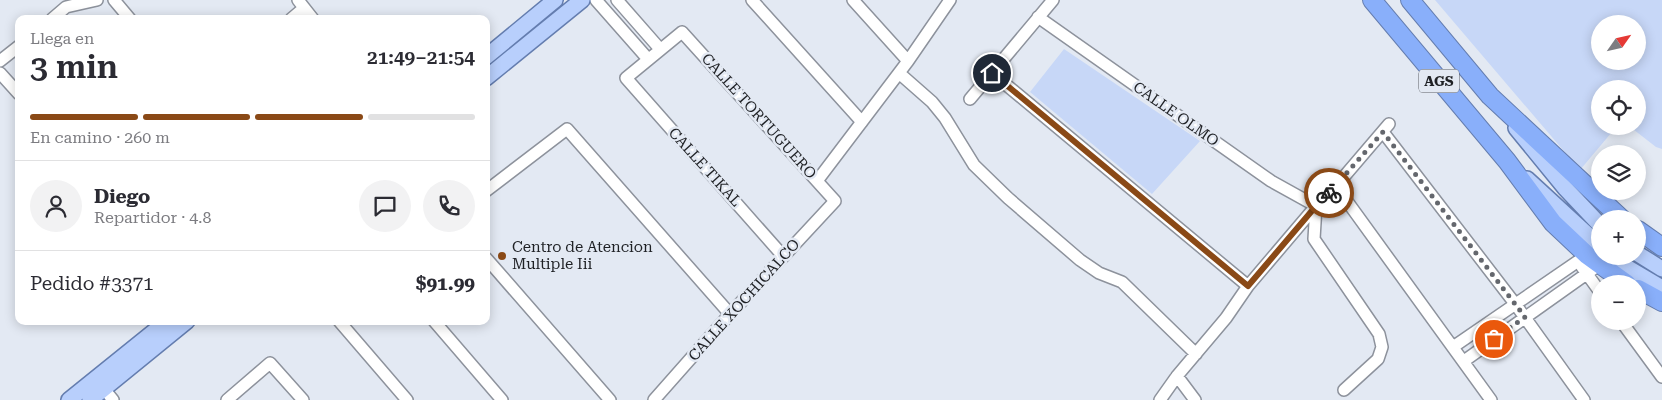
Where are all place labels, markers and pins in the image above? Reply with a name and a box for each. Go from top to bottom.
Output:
pin [971,52,1013,94]
place label: Centro de Atencion Multiple Iii [512,238,653,273]
marker: Centro de Atencion Multiple Iii [496,250,508,262]
pin [1473,318,1515,360]

